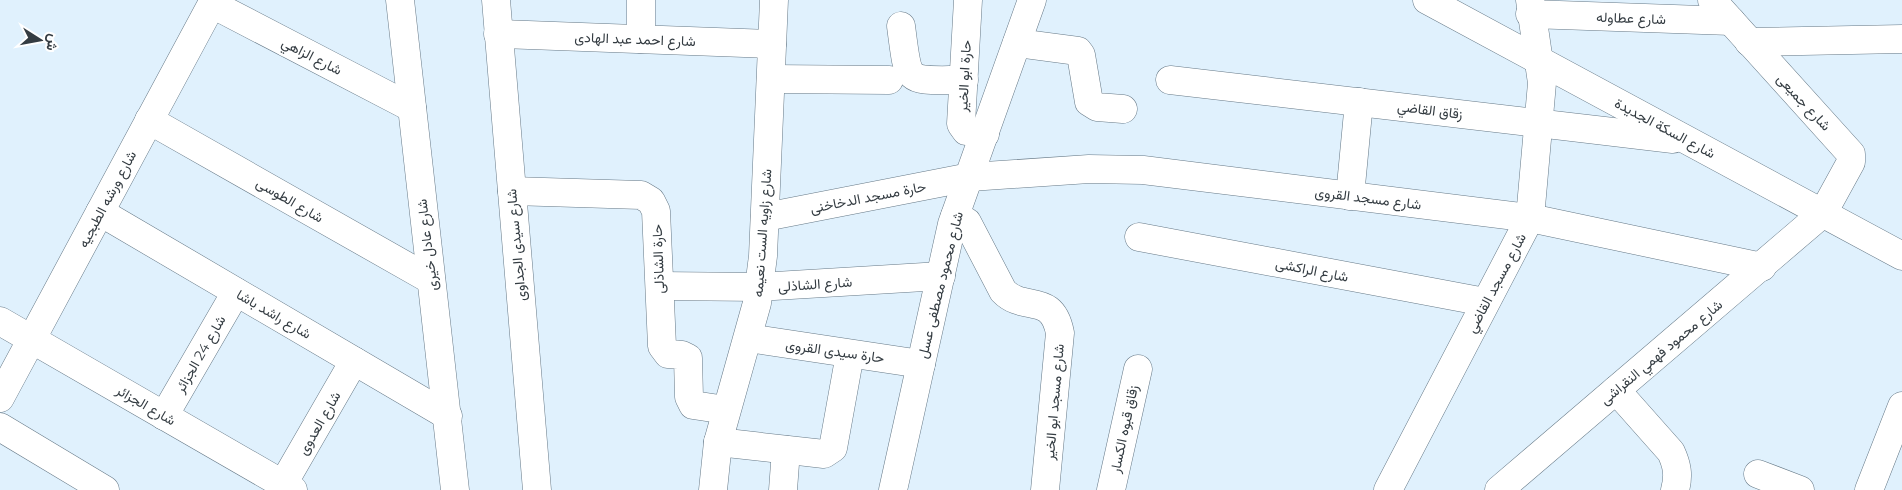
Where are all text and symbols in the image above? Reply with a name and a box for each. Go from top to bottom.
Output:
street label: شارع عطاوله [1596,8,1666,30]
north arrow [15,15,65,65]
street label: شارع احمد عبد الهادى [574,28,696,52]
text: ش [42,33,63,53]
street label: شارع الزاهي [277,33,345,82]
street label: حارة ابو الخير [953,40,975,113]
street label: شارع جميعى [1772,70,1835,136]
street label: شارع السكة الجديدة [1611,94,1718,164]
street label: زقاق القاضي [1396,97,1464,126]
street label: شارع ورشه الطبجيه [74,147,142,251]
street label: شارع زاويه الست نعيمه [749,168,777,298]
street label: شارع الطوسى [252,173,327,228]
street label: حارة مسجد الدخاخنى [808,177,928,217]
street label: شارع مسجد القروى [1313,183,1422,215]
street label: شارع سيدى الجداوى [502,188,532,302]
street label: شارع عادل خيرى [412,198,444,292]
street label: شارع محمود مصطفى عسل [913,210,969,361]
street label: حارة الشاذلى [648,224,668,294]
street label: شارع مسجد القاضي [1462,230,1533,337]
street label: شارع الراكشى [1274,254,1350,288]
street label: شارع الشاذلى [777,272,853,298]
street label: شارع راشد باشا [232,285,315,344]
street label: شارع محمود فهمي النقراشى [1596,295,1728,411]
street label: شارع 24 الجزائر [170,312,231,398]
street label: حارة سيدى القروى [784,335,886,367]
street label: شارع مسجد ابو الخير [1040,343,1070,462]
street label: شارع الجزائر [111,380,179,431]
street label: زقاق قبوه الكسار [1106,383,1142,476]
street label: شارع العدوى [294,388,346,459]

